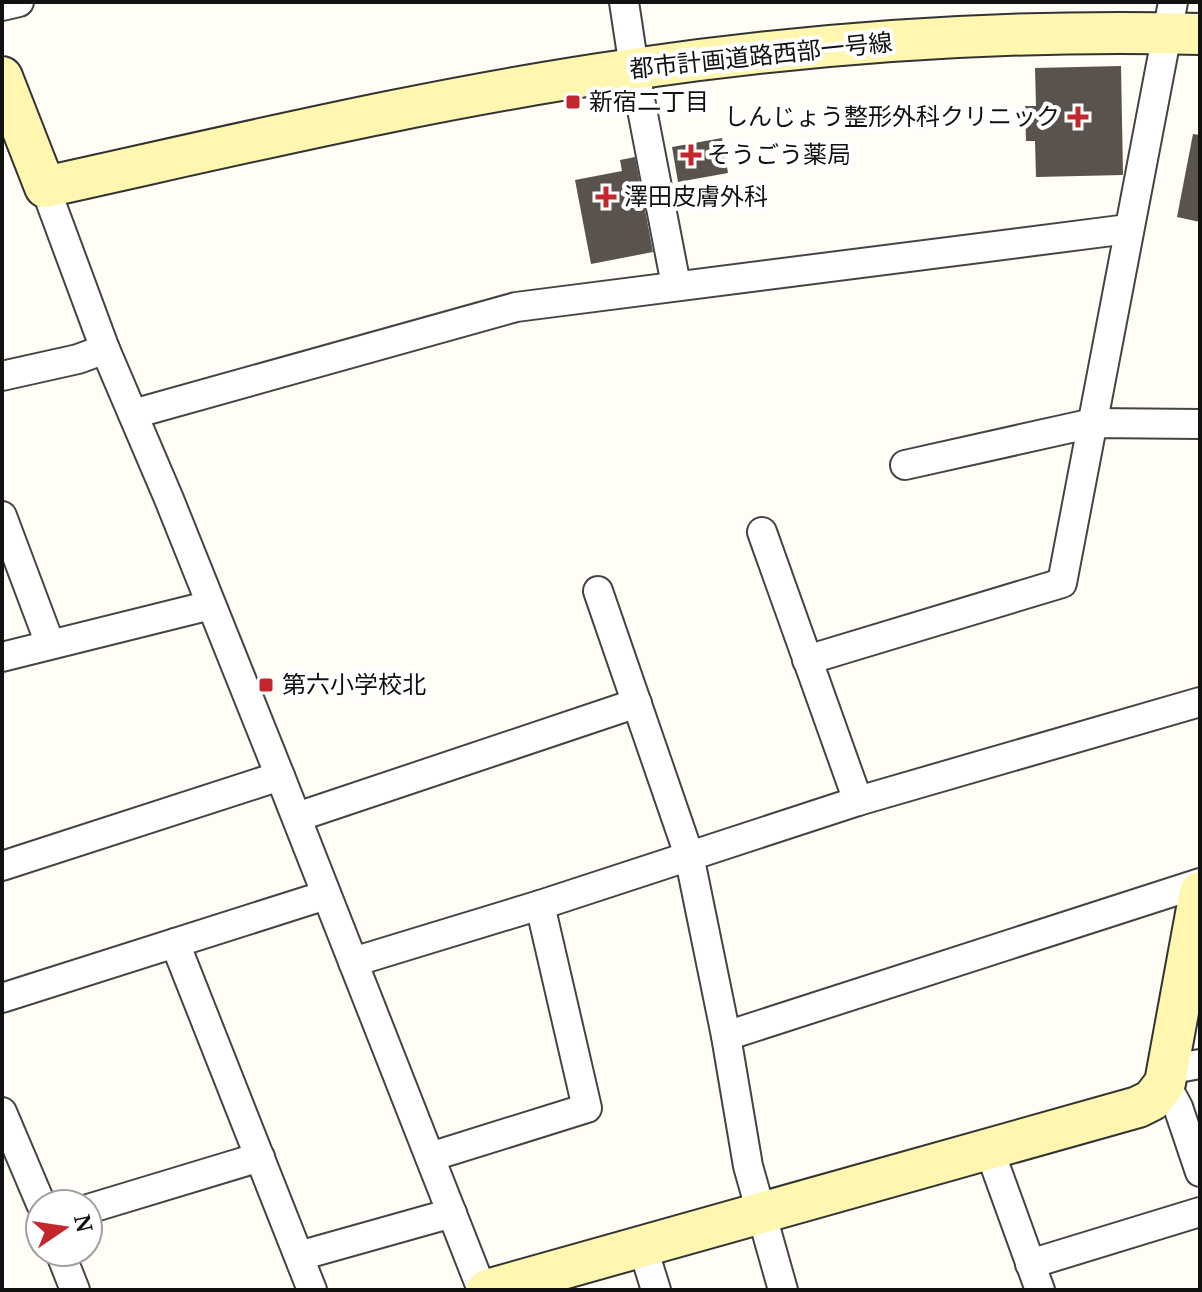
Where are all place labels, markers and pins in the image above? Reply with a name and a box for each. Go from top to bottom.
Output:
place label: 新宿二丁目 [589,84,709,117]
marker: 新宿二丁目 [564,93,582,111]
place label: しんじょう整形外科クリニック [724,99,1060,132]
marker: しんじょう整形外科クリニック [1067,106,1089,128]
place label: そうごう薬局 [707,137,851,170]
marker: そうごう薬局 [682,146,700,164]
place label: 澤田皮膚外科 [624,179,768,212]
marker: 澤田皮膚外科 [595,186,617,208]
place label: 第六小学校北 [282,667,426,700]
marker: 第六小学校北 [257,676,275,694]

